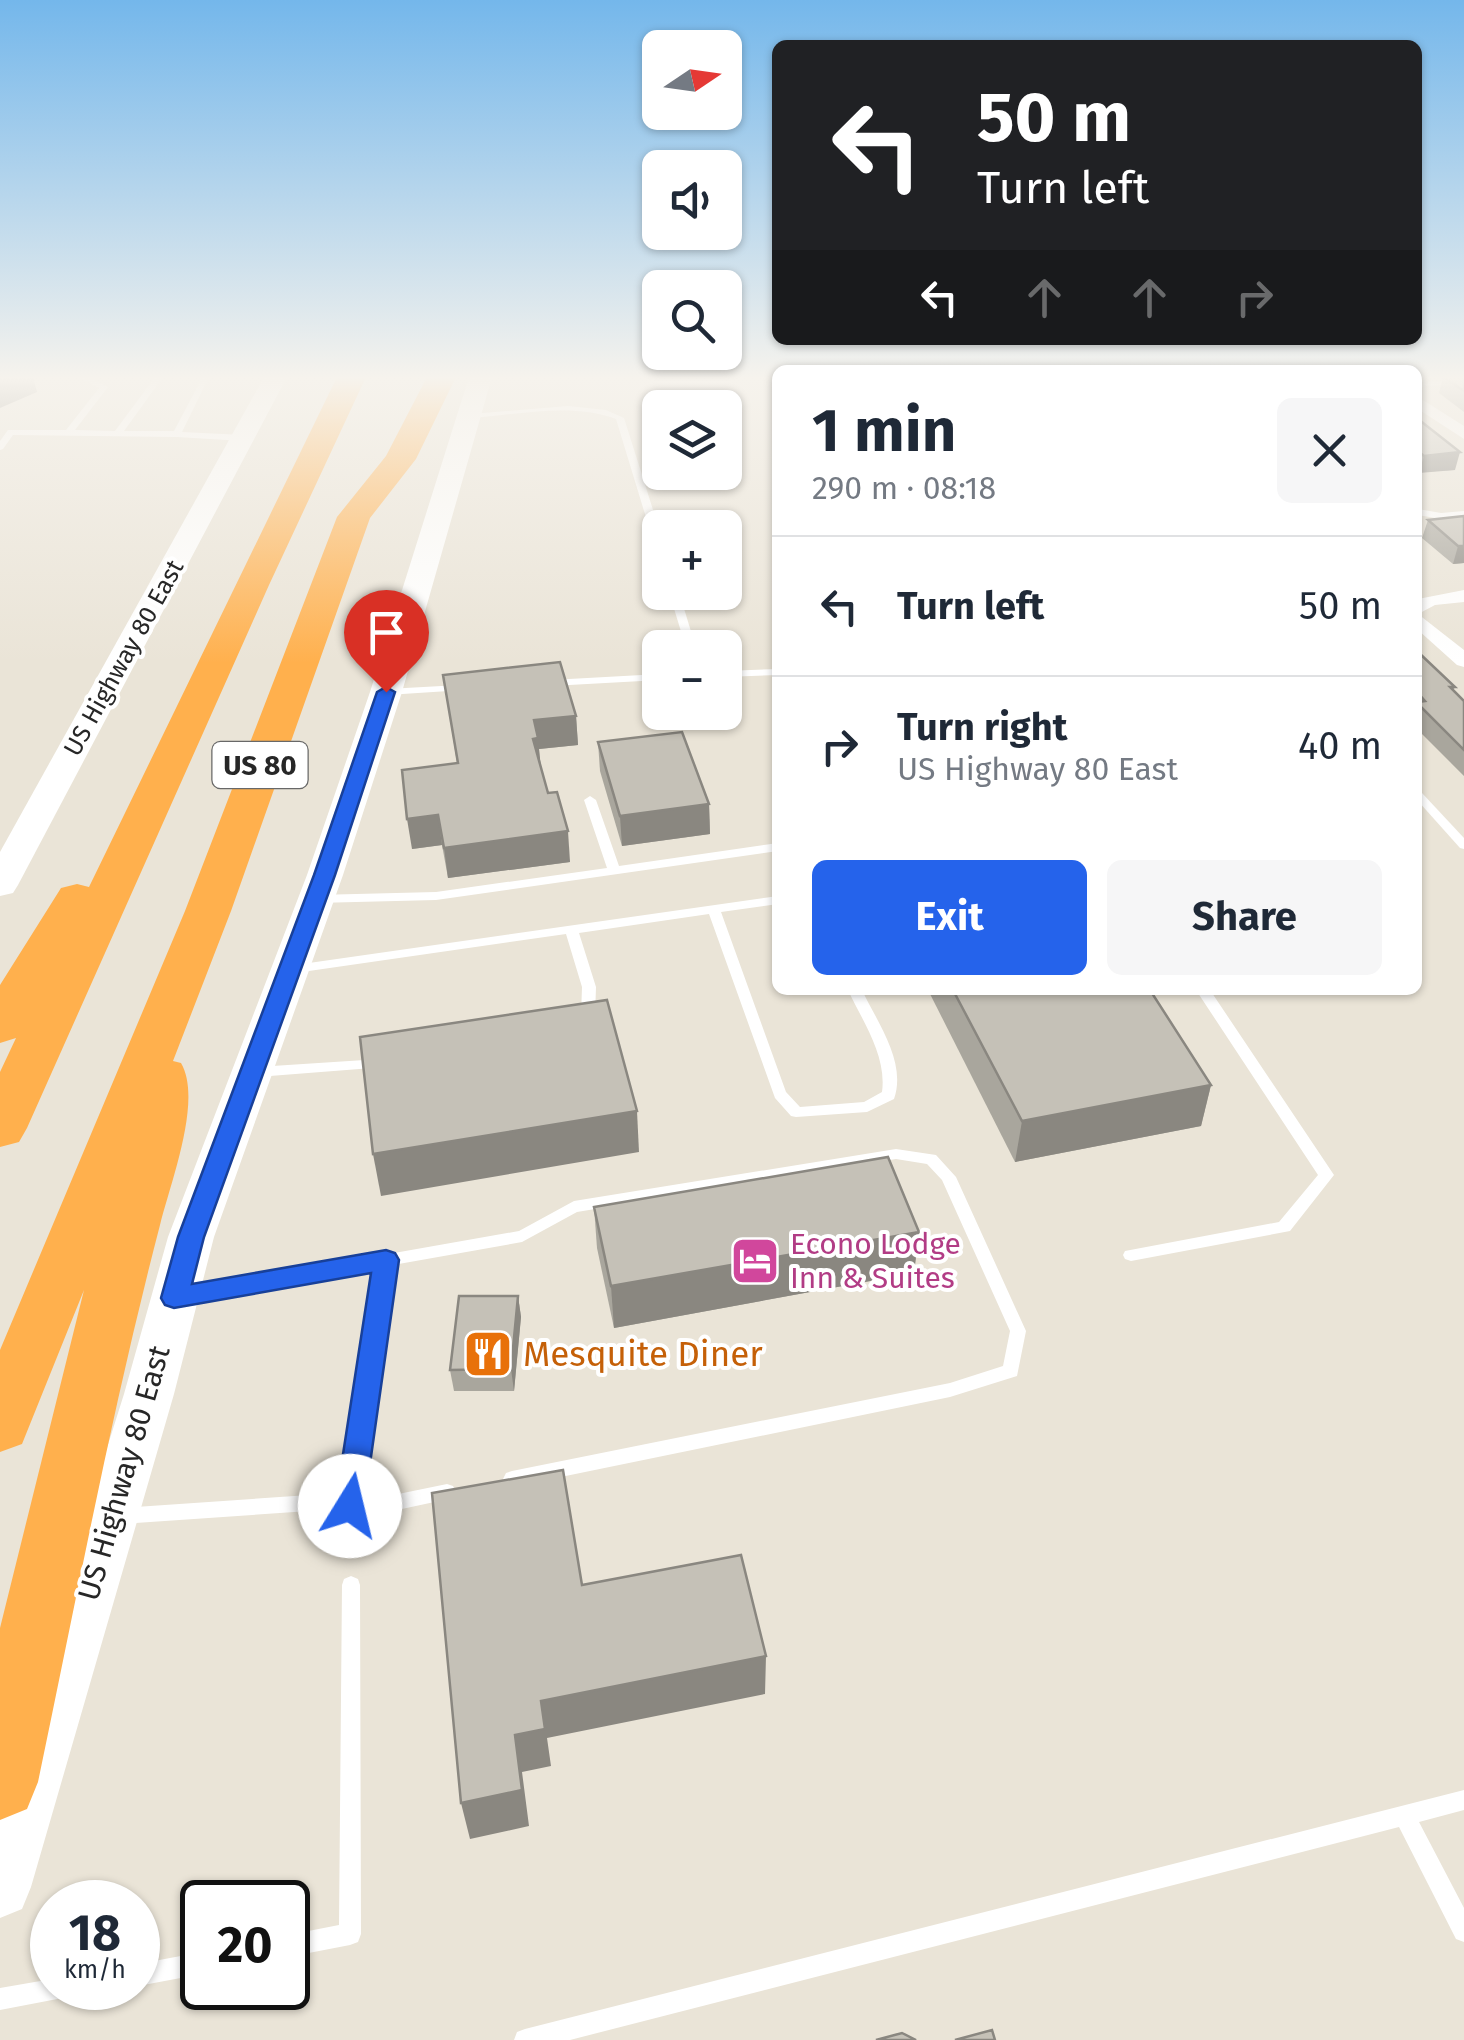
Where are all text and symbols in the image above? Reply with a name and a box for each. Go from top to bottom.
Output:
north arrow [642,30,742,130]
map controls [642,30,742,730]
text: 50 m [977,76,1131,160]
icon: left [812,80,942,210]
button: sound [642,150,742,250]
text: Turn left [977,161,1149,215]
button: search [642,270,742,370]
icon: left [912,270,967,325]
icon: ahead [1017,270,1072,325]
icon: ahead [1122,270,1177,325]
icon: right [1227,270,1282,325]
button: layers [642,390,742,490]
text: 1 min [812,395,956,467]
button: close [1277,398,1382,503]
text: 290 m · 08:18 [812,469,996,507]
button: + [642,510,742,610]
street label: US Highway 80 East [58,554,191,761]
icon: left [812,579,867,634]
text: Turn left [897,583,1044,629]
text: 50 m [1299,583,1382,629]
pin [344,590,429,693]
icon: arrive [359,605,414,660]
button: − [642,630,742,730]
text: Turn right [897,704,1067,750]
icon: right [812,719,867,774]
text: 40 m [1298,723,1382,769]
road number: US 80 [212,742,308,788]
text: US Highway 80 East [897,750,1178,788]
button: Exit [812,860,1087,975]
button: Share [1107,860,1382,975]
place label: Econo Lodge Inn & Suites [790,1226,961,1296]
hotel icon: Econo Lodge Inn & Suites [729,1235,781,1287]
restaurant icon: Mesquite Diner [462,1328,514,1380]
place label: Mesquite Diner [523,1333,763,1375]
street label: US Highway 80 East [70,1341,178,1605]
position arrow [298,1454,402,1558]
speed limit sign: 20 [180,1880,310,2010]
text: 18 [69,1903,121,1963]
text: km/h [64,1955,126,1985]

